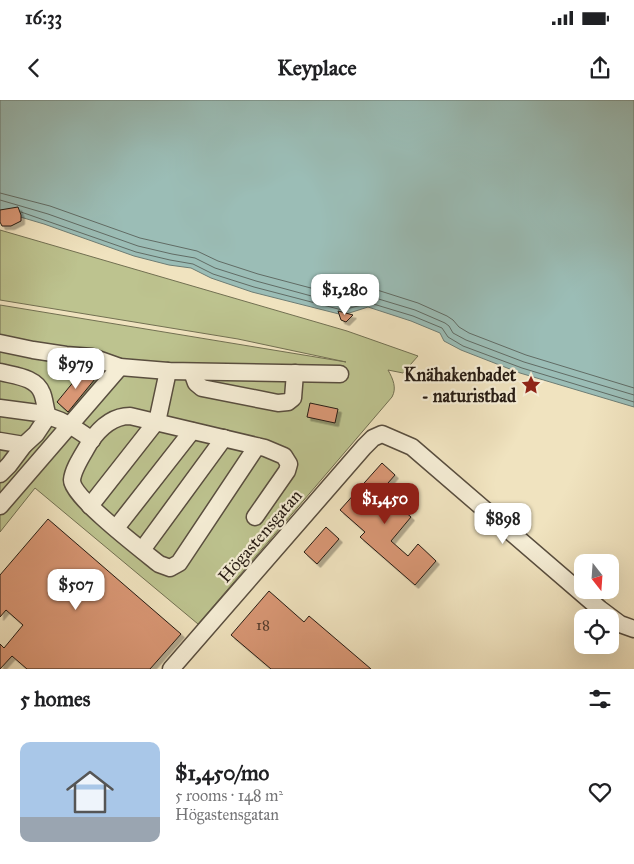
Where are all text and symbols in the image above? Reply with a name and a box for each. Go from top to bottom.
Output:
text: 16:33 [25,6,62,29]
icon: back [20,54,48,82]
text: Keyplace [277,54,357,81]
icon: share [586,54,614,82]
pin: $1,280 [304,274,386,316]
text: $1,280 [322,280,368,299]
pin: $979 [46,348,106,390]
text: $979 [58,354,94,373]
place label: Knähakenbadet - naturistbad [404,364,517,407]
place icon: Knähakenbadet - naturistbad [520,374,542,396]
pin: $1,450 [344,482,426,525]
street label: Högastensgatan [213,484,308,588]
text: $1,450 [362,489,408,508]
pin: $898 [473,502,533,545]
text: $898 [485,509,521,528]
north arrow [574,554,619,599]
map controls [574,554,619,654]
pin: $507 [46,568,106,611]
text: $507 [59,575,93,594]
button: locate [574,609,619,654]
house number: 18 [256,616,270,634]
icon: filters [586,685,614,713]
text: 5 homes [20,686,91,712]
text: $1,450/mo [175,760,269,786]
icon: home [60,762,120,822]
icon: heart [586,778,614,806]
text: 5 rooms · 148 m² [175,786,283,805]
text: Högastensgatan [175,805,279,824]

